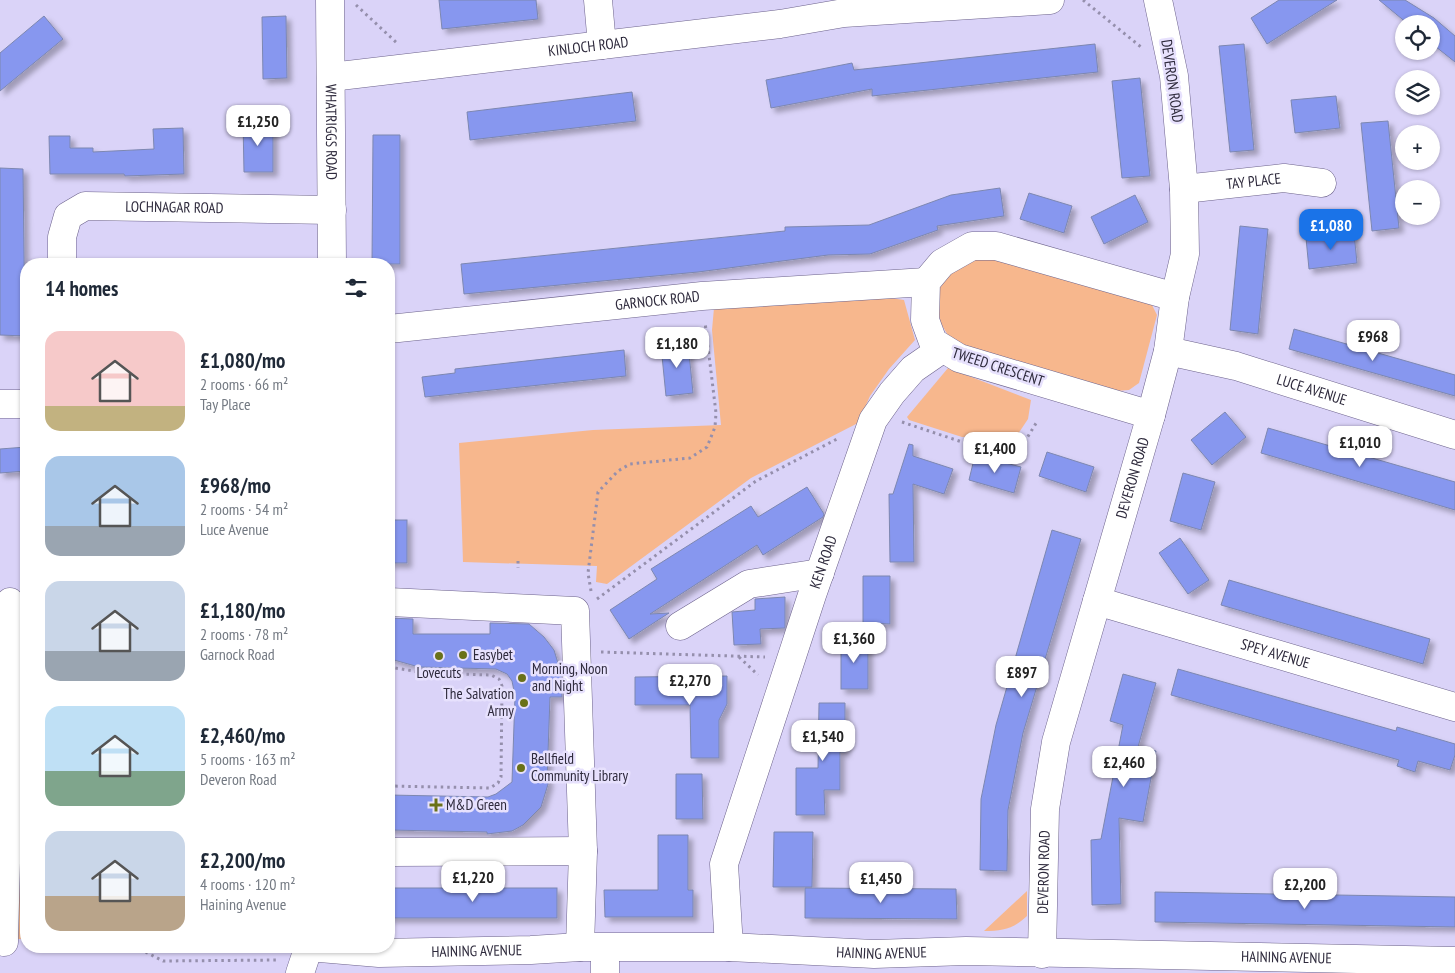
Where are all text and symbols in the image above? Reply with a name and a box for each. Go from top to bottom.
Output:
map controls [1395,15,1440,225]
button: locate [1395,15,1440,60]
street label: KINLOCH ROAD [547,32,629,60]
street label: DEVERON ROAD [1157,38,1188,124]
button: layers [1395,70,1440,115]
street label: WHATRIGGS ROAD [322,84,341,180]
pin: £1,250 [217,104,299,147]
text: £1,250 [237,111,279,131]
button: + [1395,125,1440,170]
street label: TAY PLACE [1225,168,1282,193]
button: − [1395,180,1440,225]
street label: LOCHNAGAR ROAD [125,197,224,217]
pin: £1,080 [1290,208,1372,251]
text: £1,080 [1310,215,1352,235]
icon: filters [342,274,370,302]
text: 14 homes [45,275,118,302]
street label: GARNOCK ROAD [614,286,701,314]
pin: £968 [1343,320,1403,362]
pin: £1,180 [636,326,718,369]
text: £968 [1358,326,1388,346]
text: £1,180 [656,333,698,353]
street label: TWEED CRESCENT [950,343,1047,390]
text: £1,080/mo [200,347,285,374]
icon: home [85,351,145,411]
street label: LUCE AVENUE [1274,369,1349,409]
text: 2 rooms · 66 m² [200,374,288,394]
text: Tay Place [200,394,251,414]
pin: £1,010 [1319,426,1401,468]
pin: £1,400 [954,432,1036,474]
text: £1,010 [1339,432,1381,452]
street label: DEVERON ROAD [1111,435,1153,521]
text: £1,400 [974,438,1016,458]
text: £968/mo [200,472,271,499]
icon: home [85,476,145,536]
text: 2 rooms · 54 m² [200,499,288,519]
text: Luce Avenue [200,519,269,539]
street label: KEN ROAD [805,533,841,591]
text: £1,180/mo [200,597,285,624]
icon: home [85,601,145,661]
pin: £1,360 [813,622,895,664]
text: 2 rooms · 78 m² [200,624,288,644]
text: £1,360 [833,628,875,648]
street label: SPEY AVENUE [1239,634,1312,673]
text: Garnock Road [200,644,275,664]
place label: Easybet [473,645,513,664]
marker: Easybet [457,649,469,661]
marker: Lovecuts [433,650,445,662]
pin: £897 [992,656,1052,698]
place label: Morning, Noon and Night [532,659,608,695]
text: £897 [1007,662,1037,682]
place label: Lovecuts [417,663,461,682]
pin: £2,270 [649,664,731,706]
text: £2,270 [669,670,711,690]
marker: Morning, Noon and Night [516,672,528,684]
place label: The Salvation Army [443,684,514,720]
marker: The Salvation Army [518,697,530,709]
pin: £1,540 [782,720,864,762]
text: £2,460/mo [200,722,285,749]
icon: home [85,726,145,786]
text: £1,540 [802,726,844,746]
pin: £2,460 [1083,746,1165,788]
text: 5 rooms · 163 m² [200,749,296,769]
place label: Bellfield Community Library [531,749,628,785]
text: £2,460 [1103,752,1145,772]
marker: Bellfield Community Library [515,762,527,774]
text: Deveron Road [200,769,277,789]
place label: M&D Green [446,795,507,814]
marker: M&D Green [430,799,442,811]
street label: DEVERON ROAD [1033,830,1054,914]
text: £2,200/mo [200,847,285,874]
icon: home [85,851,145,911]
pin: £1,220 [432,860,514,903]
pin: £1,450 [840,862,922,904]
text: £1,220 [452,867,494,887]
text: £1,450 [860,868,902,888]
pin: £2,200 [1264,868,1346,910]
text: 4 rooms · 120 m² [200,874,296,894]
text: £2,200 [1284,874,1326,894]
text: Haining Avenue [200,894,286,914]
street label: HAINING AVENUE [431,940,522,961]
street label: HAINING AVENUE [836,942,927,963]
street label: HAINING AVENUE [1241,947,1332,967]

